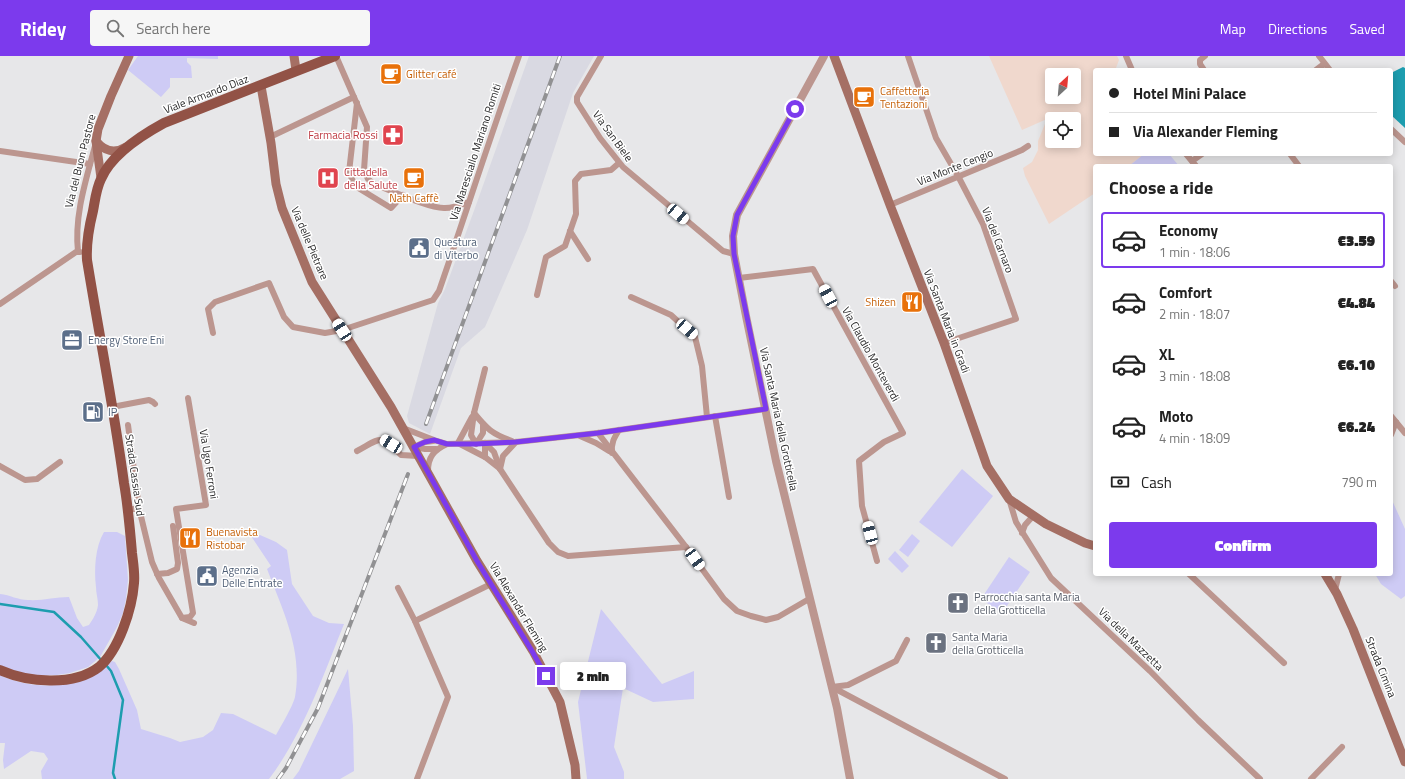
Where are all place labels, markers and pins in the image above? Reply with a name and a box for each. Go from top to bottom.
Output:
cafe icon: Glitter café [378,61,404,87]
place label: Glitter café [406,66,457,82]
place label: Caffetteria Tentazioni [880,83,930,112]
cafe icon: Caffetteria Tentazioni [851,84,877,110]
pharmacy icon: Farmacia Rossi [380,122,406,148]
place label: Farmacia Rossi [308,127,378,143]
place label: Cittadella della Salute [344,164,398,193]
hospital icon: Cittadella della Salute [315,165,341,191]
cafe icon: Nath Caffè [401,165,427,191]
place label: Nath Caffè [389,190,439,206]
place label: Questura di Viterbo [434,234,478,263]
public building icon: Questura di Viterbo [406,235,432,261]
restaurant icon: Shizen [899,289,925,315]
place label: Shizen [865,294,896,310]
office icon: Energy Store Eni [59,327,85,353]
place label: Energy Store Eni [88,332,164,348]
fuel station icon: IP [80,399,106,425]
place label: IP [108,404,118,420]
place label: Buenavista Ristobar [206,524,258,553]
restaurant icon: Buenavista Ristobar [177,525,203,551]
place label: Agenzia Delle Entrate [222,562,283,591]
public building icon: Agenzia Delle Entrate [194,563,220,589]
place label: Parrocchia santa Maria della Grotticella [974,589,1080,618]
church icon: Parrocchia santa Maria della Grotticella [945,590,971,616]
place label: Santa Maria della Grotticella [952,629,1024,658]
church icon: Santa Maria della Grotticella [923,630,949,656]

